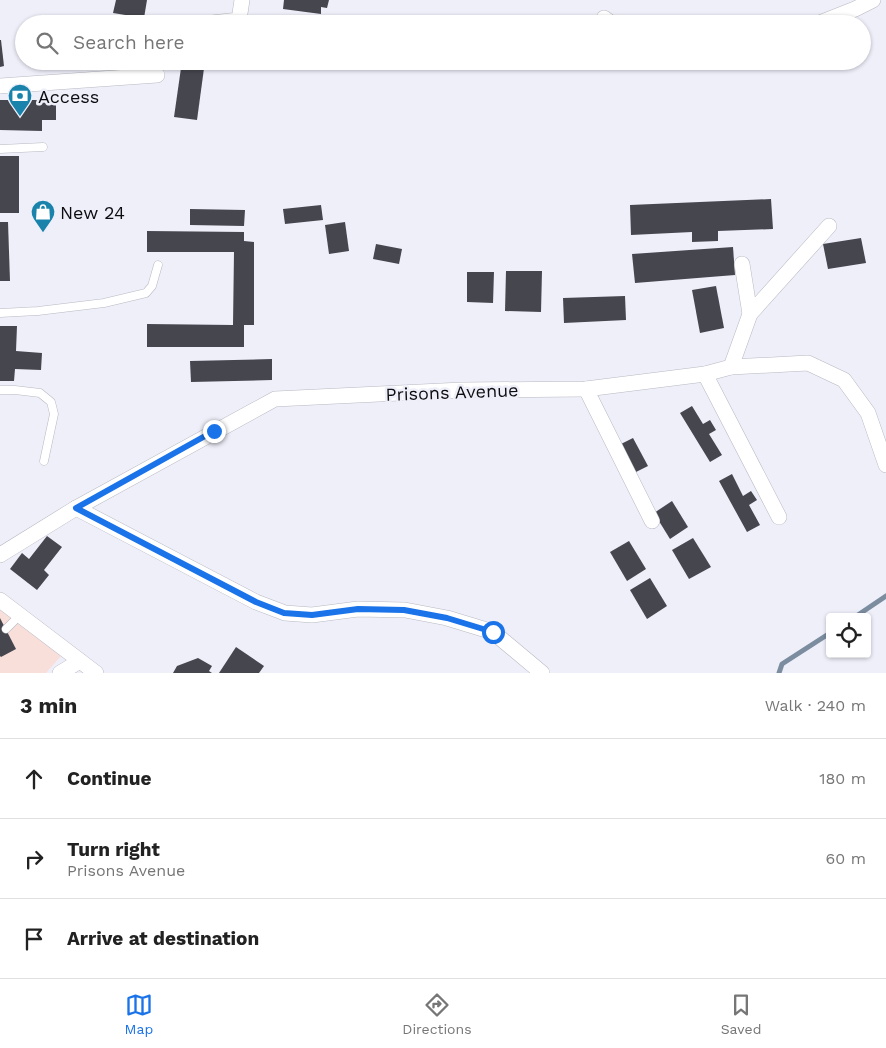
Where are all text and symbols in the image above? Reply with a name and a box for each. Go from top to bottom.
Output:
search box [15,15,871,70]
icon: search [33,29,61,57]
text: Search here [73,31,184,54]
bank icon: Access [7,83,33,117]
place label: Access [38,86,99,107]
shop icon: New 24 [30,199,56,233]
place label: New 24 [60,202,125,223]
street label: Prisons Avenue [385,379,519,405]
route end [203,420,226,443]
map controls [826,613,871,658]
button: locate [826,613,871,658]
route start [482,621,505,644]
text: 3 min [20,693,77,718]
text: Walk · 240 m [765,696,866,715]
icon: ahead [20,765,48,793]
text: Continue [67,767,151,790]
text: 180 m [819,769,866,788]
text: Turn right [67,838,160,861]
icon: right [20,845,48,873]
text: 60 m [826,849,866,868]
text: Prisons Avenue [67,861,185,880]
icon: arrive [20,925,48,953]
text: Arrive at destination [67,927,259,950]
tab: Map [125,991,153,1037]
tab: Directions [402,991,472,1037]
tab: Saved [721,991,761,1037]

